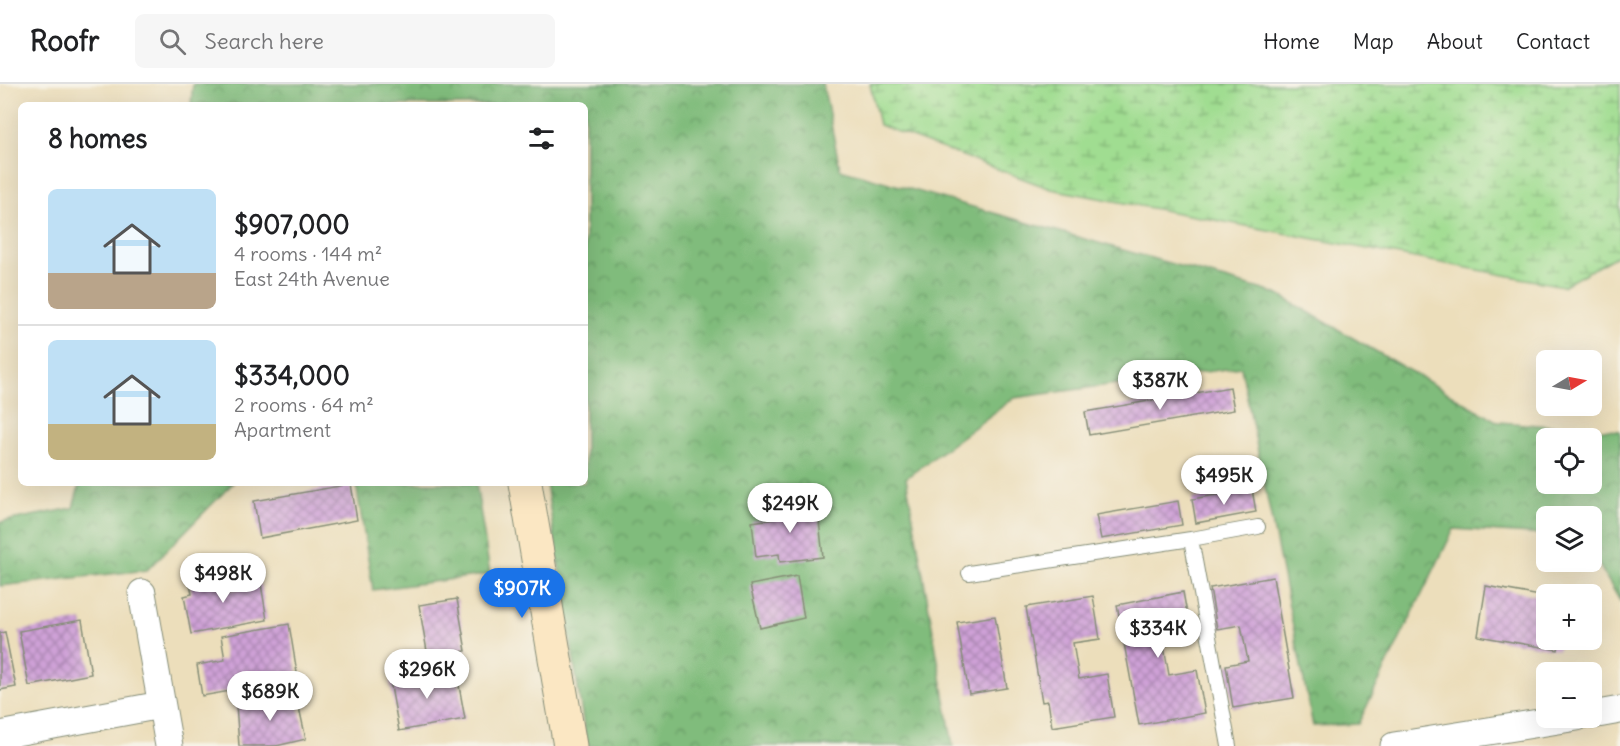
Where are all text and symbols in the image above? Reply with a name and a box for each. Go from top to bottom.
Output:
search box [135,14,555,68]
text: Roofr [30,23,99,59]
icon: search [156,25,189,58]
text: Search here [204,27,324,55]
text: Home [1263,28,1320,55]
text: Map [1353,28,1394,55]
text: About [1427,28,1483,55]
text: Contact [1516,28,1590,55]
text: 8 homes [48,122,147,155]
icon: filters [525,122,558,155]
text: $907,000 [234,208,350,241]
icon: home [96,213,168,285]
text: 4 rooms · 144 m² [234,241,382,266]
text: East 24th Avenue [234,266,390,291]
north arrow [1536,350,1602,416]
map controls [1536,350,1602,728]
text: $334,000 [234,359,350,392]
pin: $387K [1118,360,1202,411]
icon: home [96,364,168,436]
text: $387K [1132,367,1188,392]
text: 2 rooms · 64 m² [234,392,374,417]
text: Apartment [234,417,331,442]
button: locate [1536,428,1602,494]
pin: $495K [1182,455,1266,506]
text: $495K [1195,462,1253,487]
pin: $249K [748,483,832,534]
text: $249K [761,490,819,515]
button: layers [1536,506,1602,572]
pin: $498K [181,553,265,604]
text: $498K [194,560,252,585]
pin: $907K [480,568,564,619]
text: $907K [493,575,551,600]
button: + [1536,584,1602,650]
pin: $334K [1116,608,1200,659]
text: $334K [1129,615,1187,640]
pin: $296K [385,649,469,700]
text: $296K [398,656,456,681]
button: − [1536,662,1602,728]
pin: $689K [228,671,312,722]
text: $689K [241,678,299,703]

